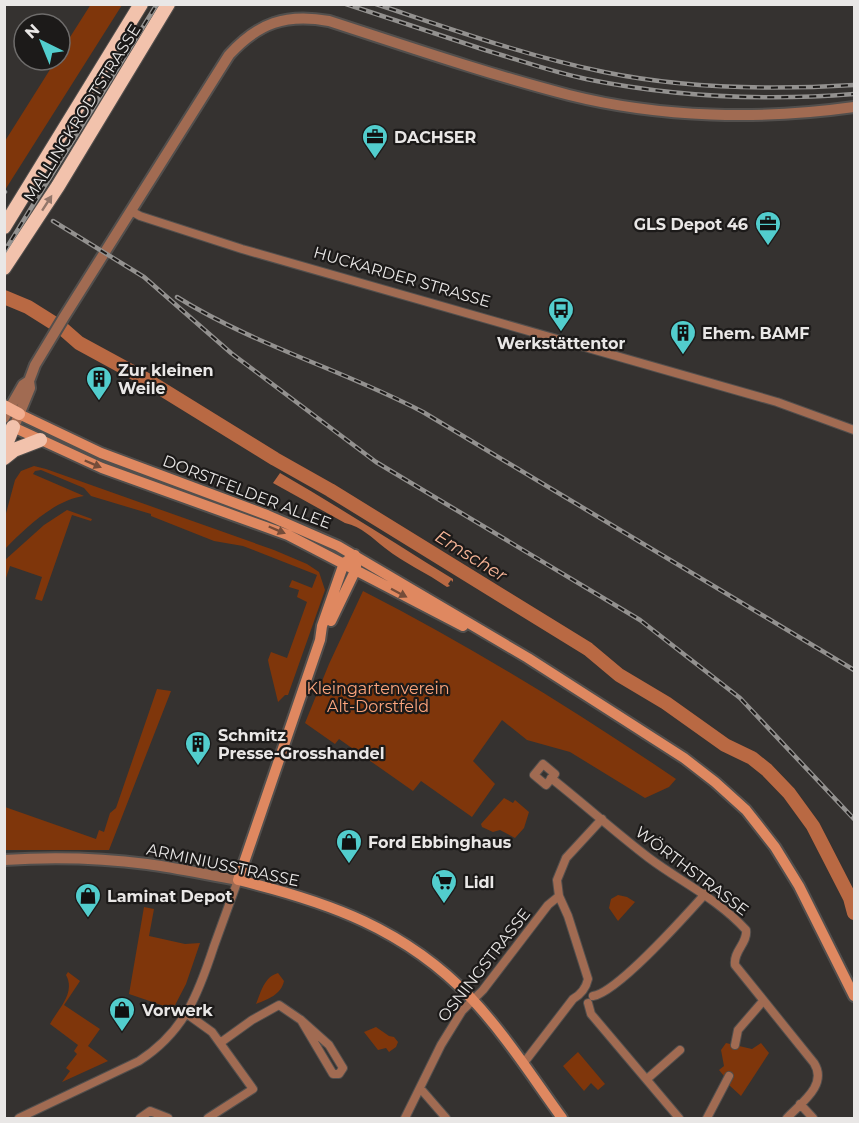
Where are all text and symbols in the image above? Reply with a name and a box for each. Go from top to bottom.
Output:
north arrow [12,12,72,72]
street label: MALLINCKRODTSTRASSE [19,21,145,205]
office icon: DACHSER [360,122,390,160]
place label: DACHSER [394,128,477,147]
one-way arrow [41,195,52,211]
office icon: GLS Depot 46 [753,209,783,247]
place label: GLS Depot 46 [634,215,748,234]
street label: HUCKARDER STRASSE [311,243,493,311]
bus stop icon: Werkstättentor [546,295,576,333]
building icon: Ehem. BAMF [668,318,698,356]
place label: Ehem. BAMF [702,324,809,343]
place label: Werkstättentor [497,334,625,353]
place label: Zur kleinen Weile [118,361,214,398]
building icon: Zur kleinen Weile [84,364,114,402]
street label: DORSTFELDER ALLEE [160,451,334,533]
one-way arrow [85,459,102,468]
one-way arrow [268,525,286,535]
water label: Emscher [431,525,511,587]
one-way arrow [391,588,408,598]
park label: Kleingartenverein Alt-Dorstfeld [306,679,450,716]
place label: Schmitz Presse-Grosshandel [218,726,384,763]
building icon: Schmitz Presse-Grosshandel [183,729,213,767]
street label: WÖRTHSTRASSE [632,821,753,920]
shop icon: Ford Ebbinghaus [334,827,364,865]
place label: Ford Ebbinghaus [368,833,512,852]
street label: ARMINIUSSTRASSE [145,840,301,890]
supermarket icon: Lidl [429,867,459,905]
place label: Lidl [464,873,494,892]
shop icon: Laminat Depot [73,881,103,919]
place label: Laminat Depot [107,887,232,906]
street label: OSNINGSTRASSE [434,904,534,1026]
shop icon: Vorwerk [107,995,137,1033]
place label: Vorwerk [141,1001,213,1020]

